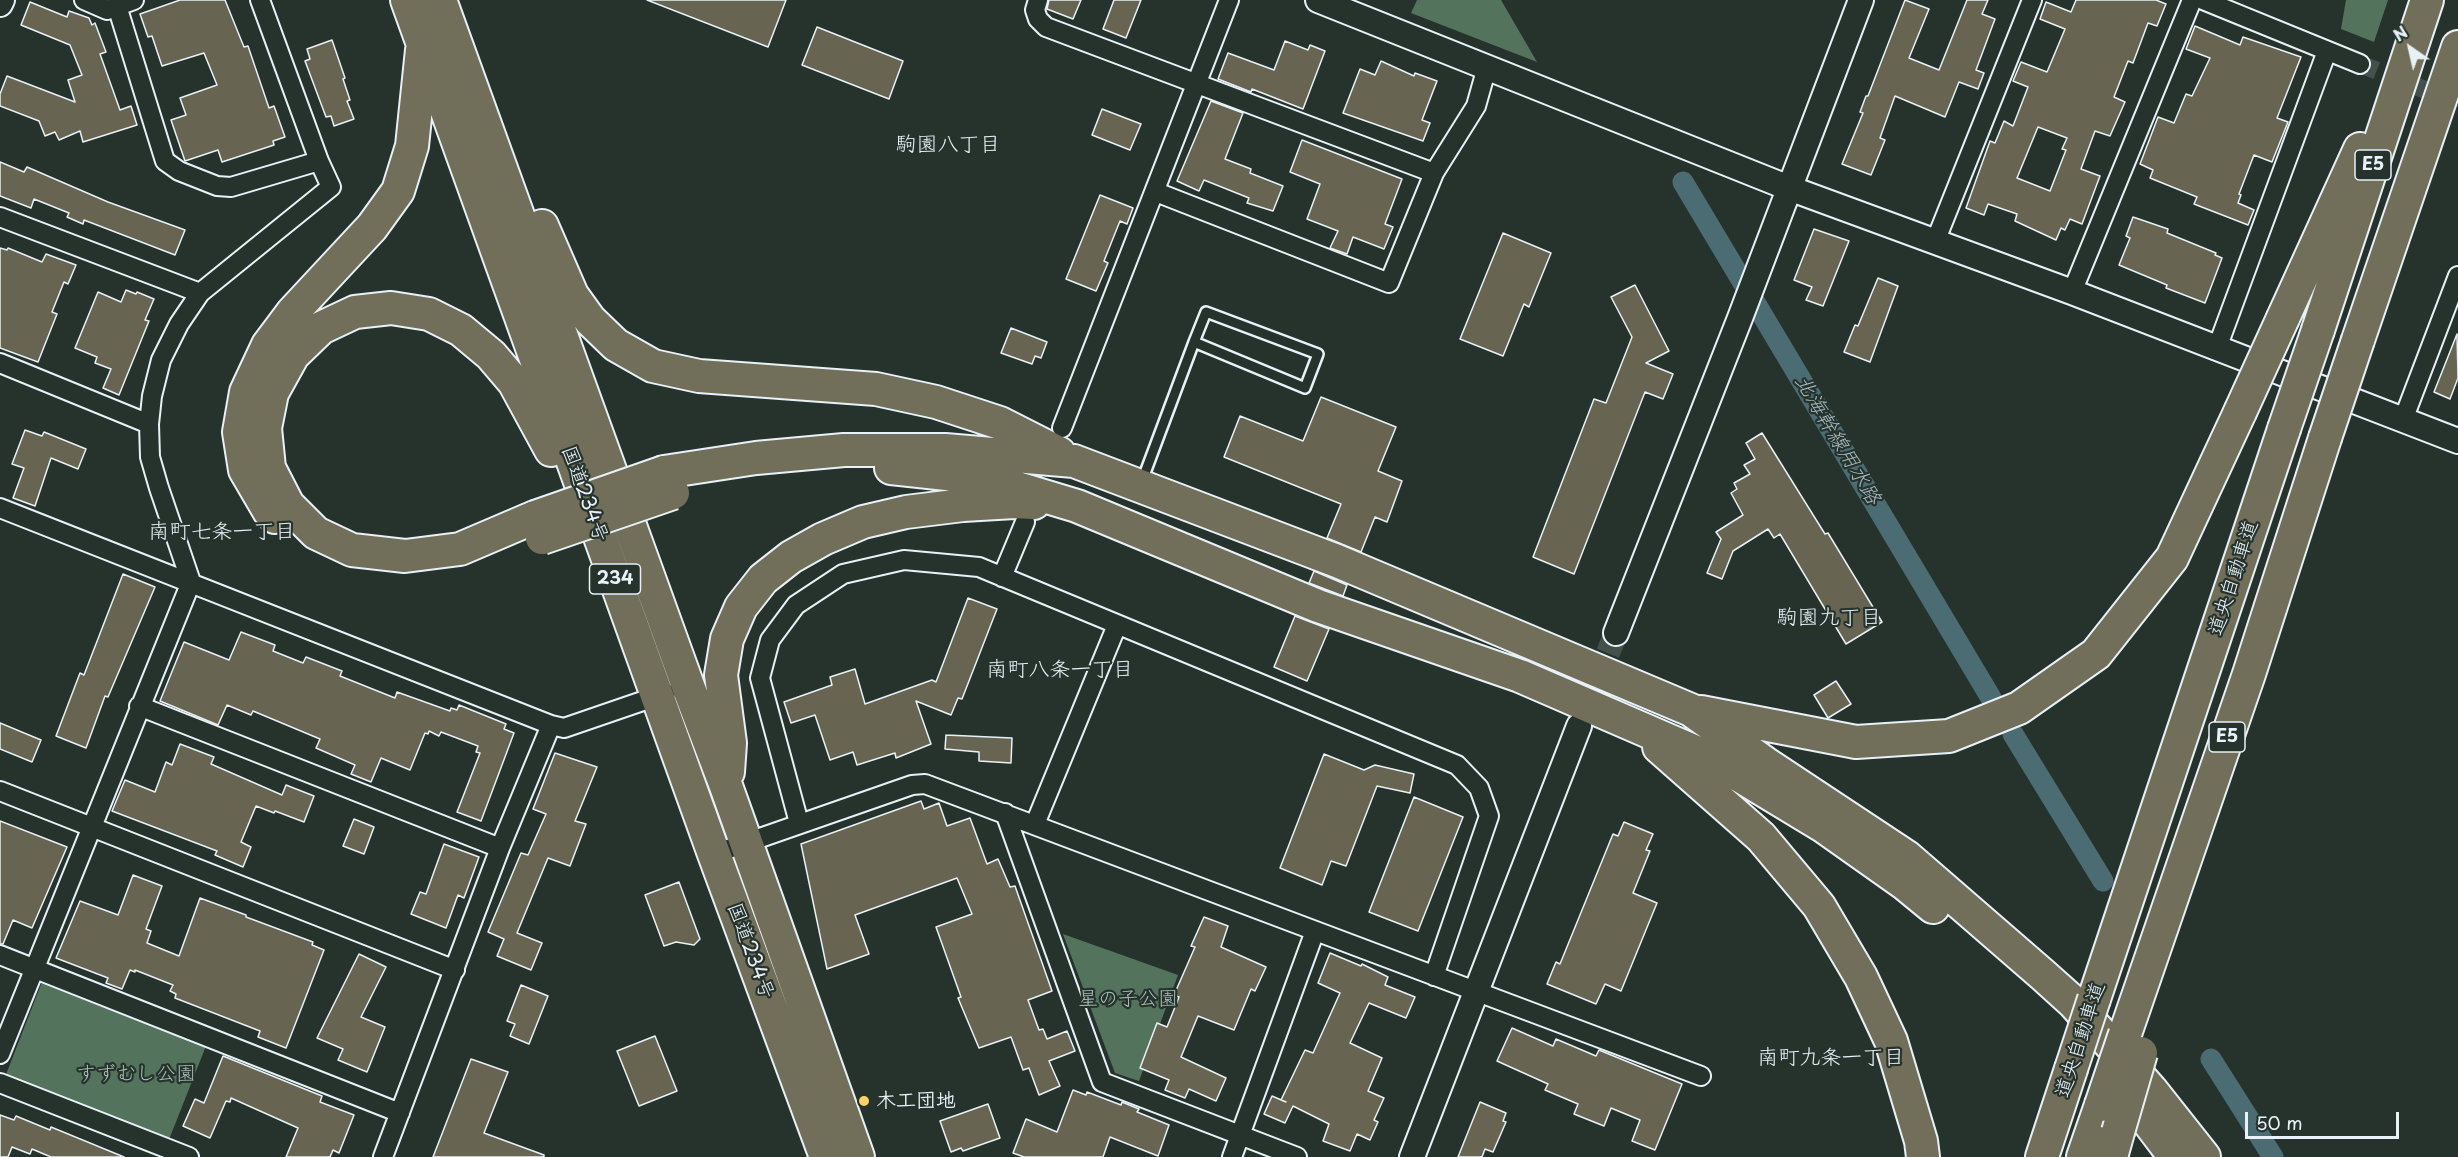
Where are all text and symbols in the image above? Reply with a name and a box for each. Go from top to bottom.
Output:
north arrow [2380,18,2440,78]
text: N [2388,20,2412,47]
district label: 駒園八丁目 [896,132,1000,158]
road number: E5 [2355,150,2391,180]
water label: 北海幹線用水路 [1788,371,1886,509]
street label: 国道234号 [556,443,612,545]
street label: 道央自動車道 [2204,517,2264,639]
district label: 南町七条一丁目 [149,519,295,545]
road number: 234 [590,564,640,594]
district label: 駒園九丁目 [1777,605,1881,631]
district label: 南町八条一丁目 [987,657,1133,683]
road number: E5 [2209,722,2245,752]
street label: 国道234号 [722,900,778,1002]
street label: 道央自動車道 [2051,979,2111,1101]
park label: 星の子公園 [1078,987,1178,1011]
district label: 南町九条一丁目 [1758,1045,1904,1071]
park label: すずむし公園 [76,1062,196,1086]
place label: 木工団地 [876,1089,956,1113]
marker: 木工団地 [857,1094,871,1108]
scale bar [2248,1100,2402,1138]
text: 50 m [2256,1109,2303,1136]

